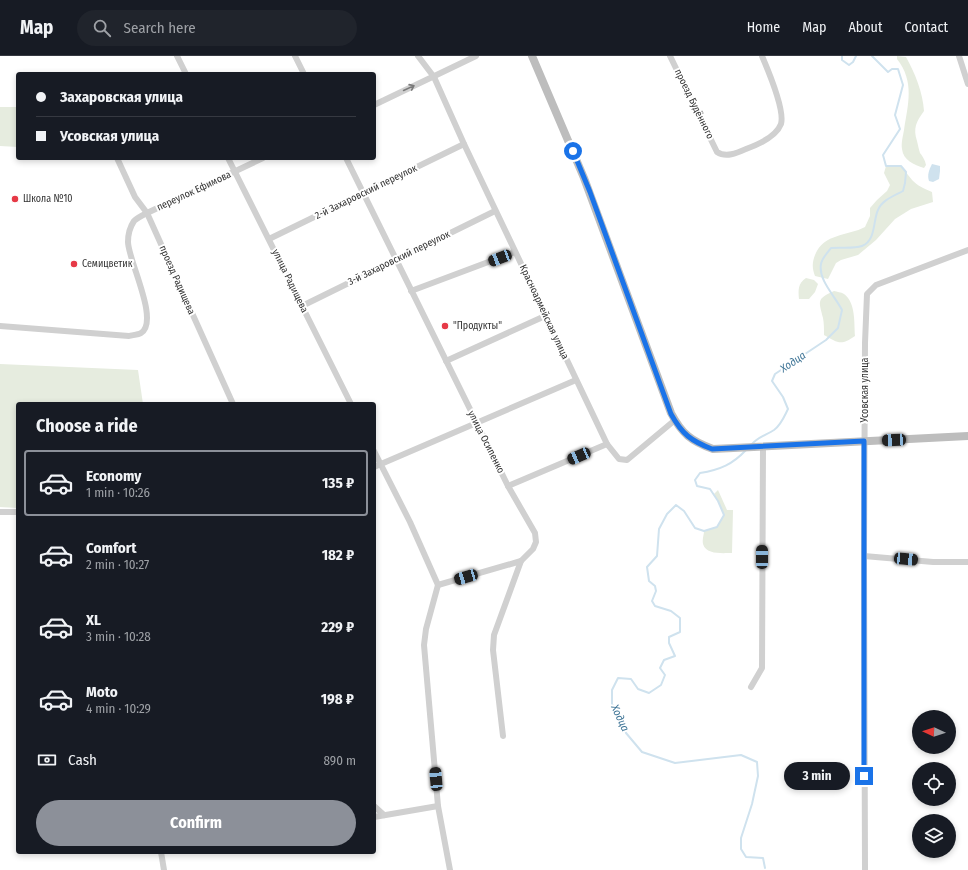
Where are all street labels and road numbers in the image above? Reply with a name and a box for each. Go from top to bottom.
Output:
street label: проезд Будённого [672,67,716,141]
street label: 2-й Захаровский переулок [313,162,419,222]
street label: переулок Ефимова [155,168,233,213]
street label: 3-й Захаровский переулок [346,228,452,288]
street label: проезд Радищева [156,244,198,316]
street label: улица Радищева [269,247,311,315]
street label: Красноармейская улица [517,263,571,361]
street label: Усовская улица [859,357,871,423]
street label: улица Осипенко [465,409,507,475]

